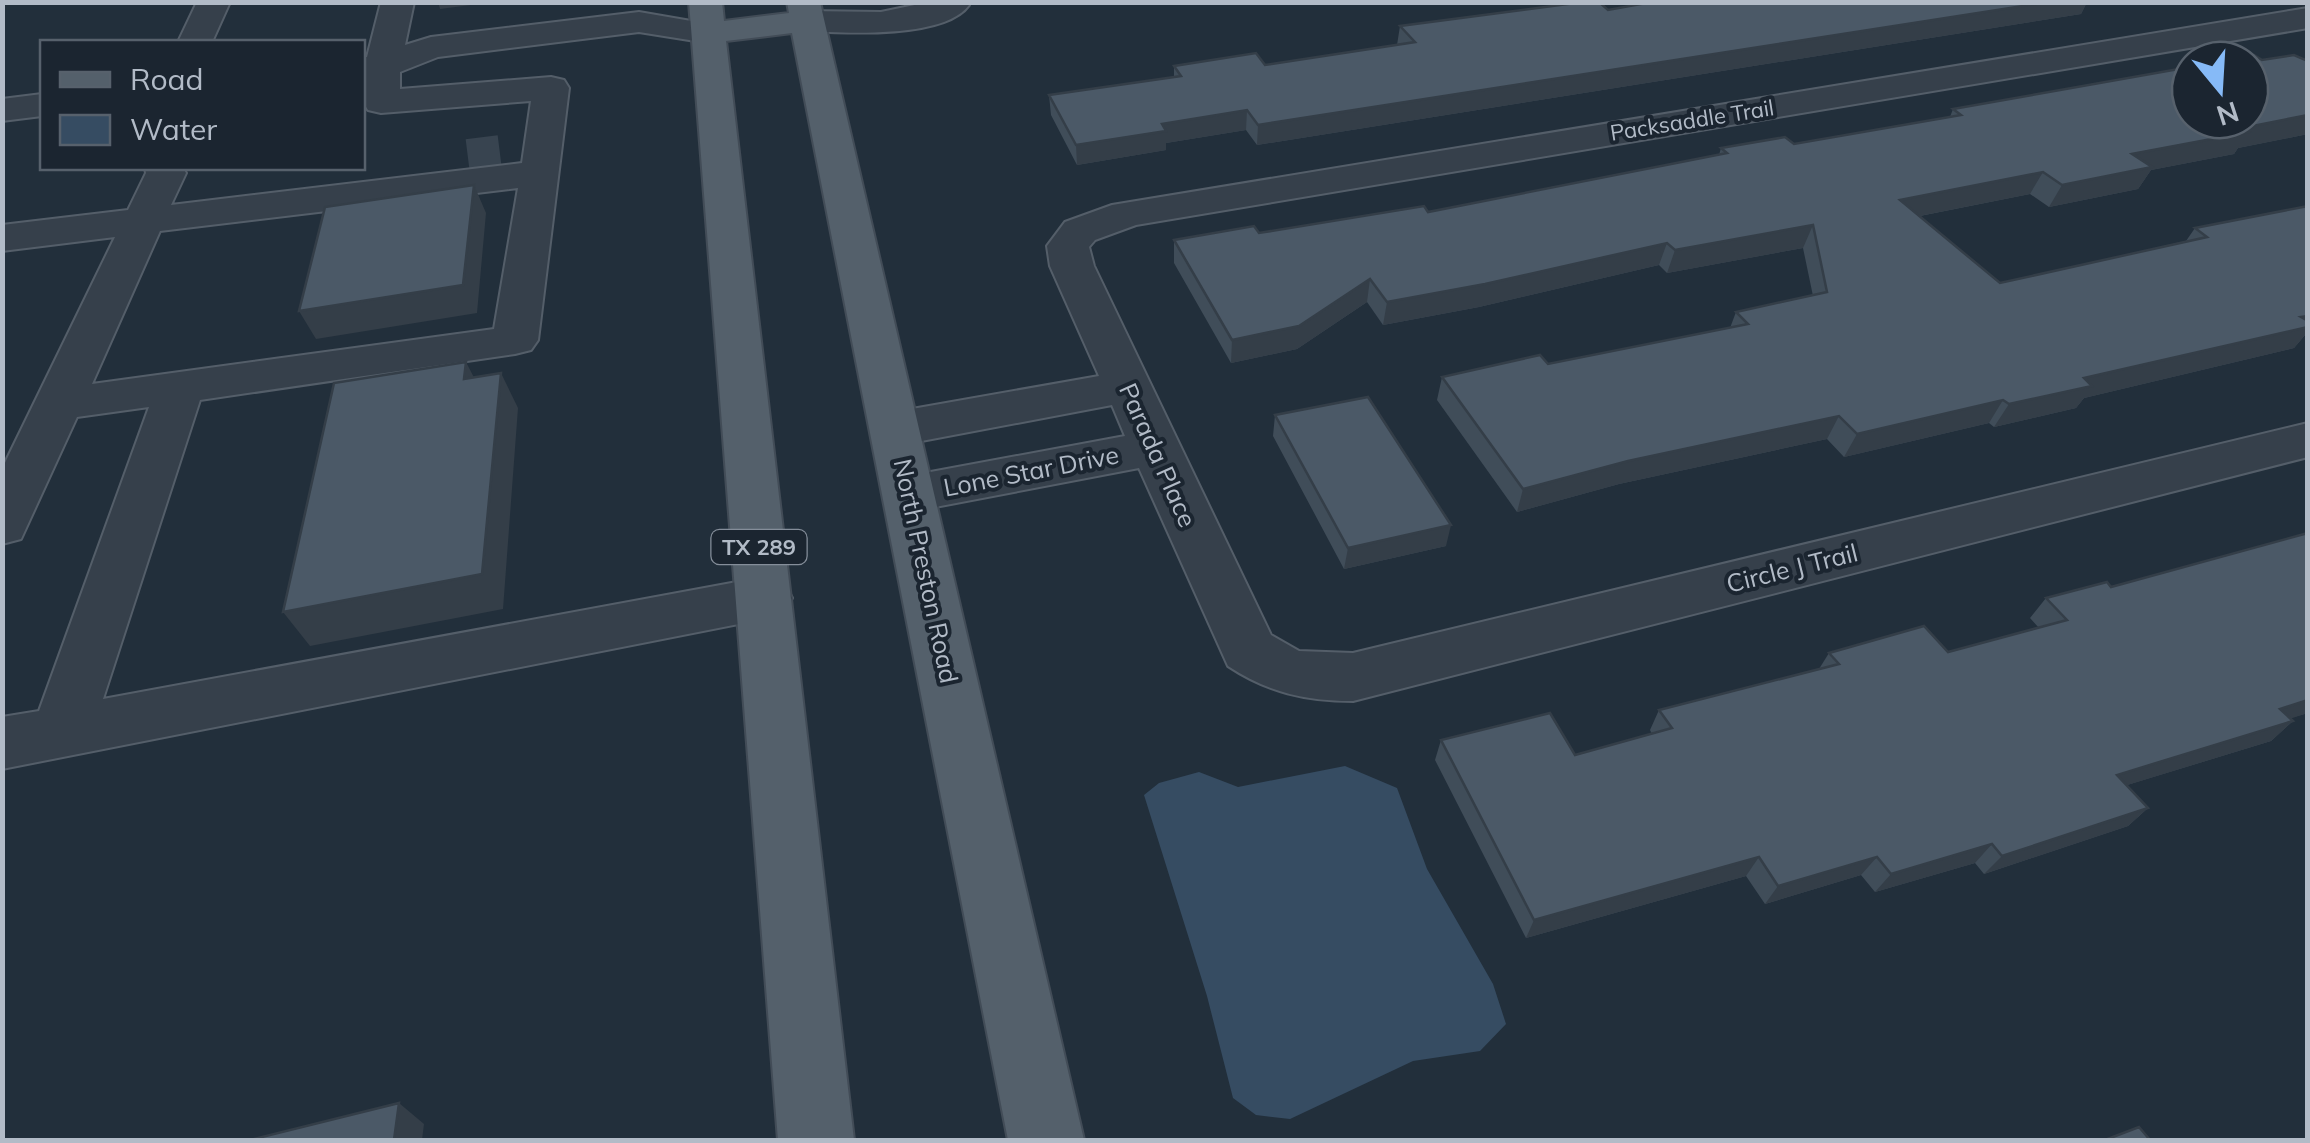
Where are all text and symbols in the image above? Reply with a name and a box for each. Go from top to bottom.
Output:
legend [40,40,365,170]
north arrow [2170,40,2270,140]
text: Road [130,60,204,98]
street label: Packsaddle Trail [1608,93,1776,147]
text: N [2212,94,2243,134]
text: Water [130,110,217,148]
street label: Parada Place [1113,378,1204,531]
street label: Lone Star Drive [941,438,1121,503]
street label: North Preston Road [888,456,965,686]
road number: TX 289 [712,530,806,564]
street label: Circle J Trail [1723,536,1861,599]

